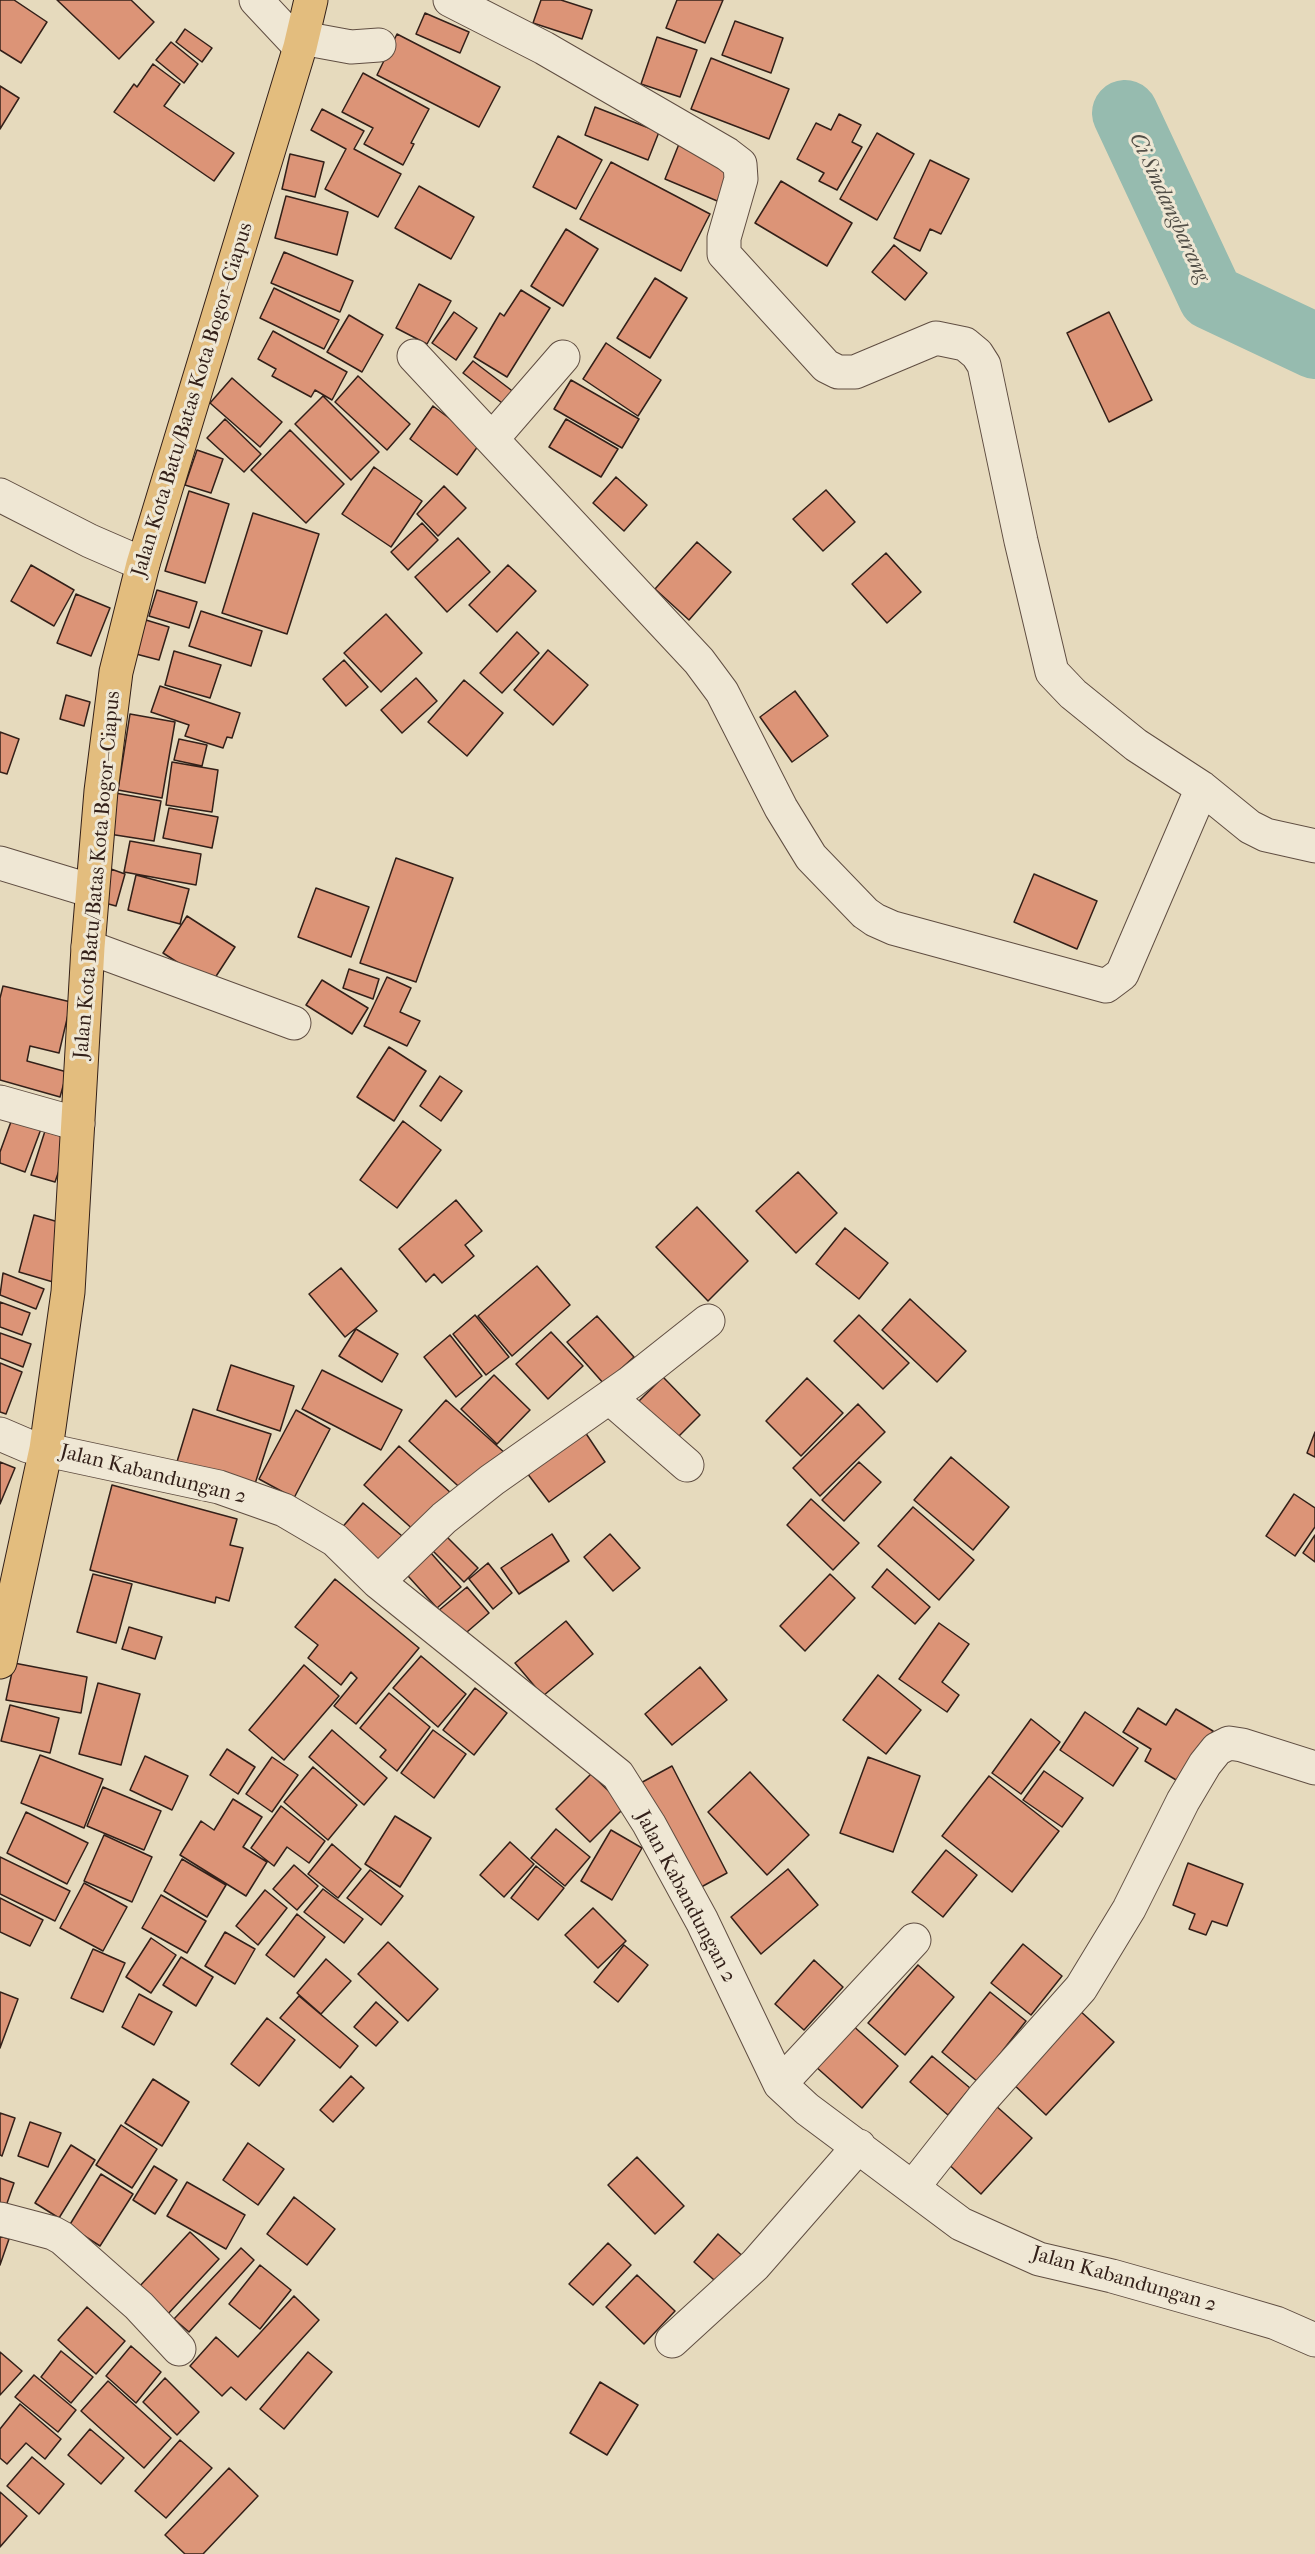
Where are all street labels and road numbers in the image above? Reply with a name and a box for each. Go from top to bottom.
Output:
street label: Jalan Kota Batu/Batas Kota Bogor–Ciapus [127,220,259,580]
street label: Jalan Kota Batu/Batas Kota Bogor–Ciapus [69,690,127,1060]
street label: Jalan Kabandungan 2 [57,1440,249,1510]
street label: Jalan Kabandungan 2 [629,1807,741,1987]
street label: Jalan Kabandungan 2 [1029,2242,1219,2318]

